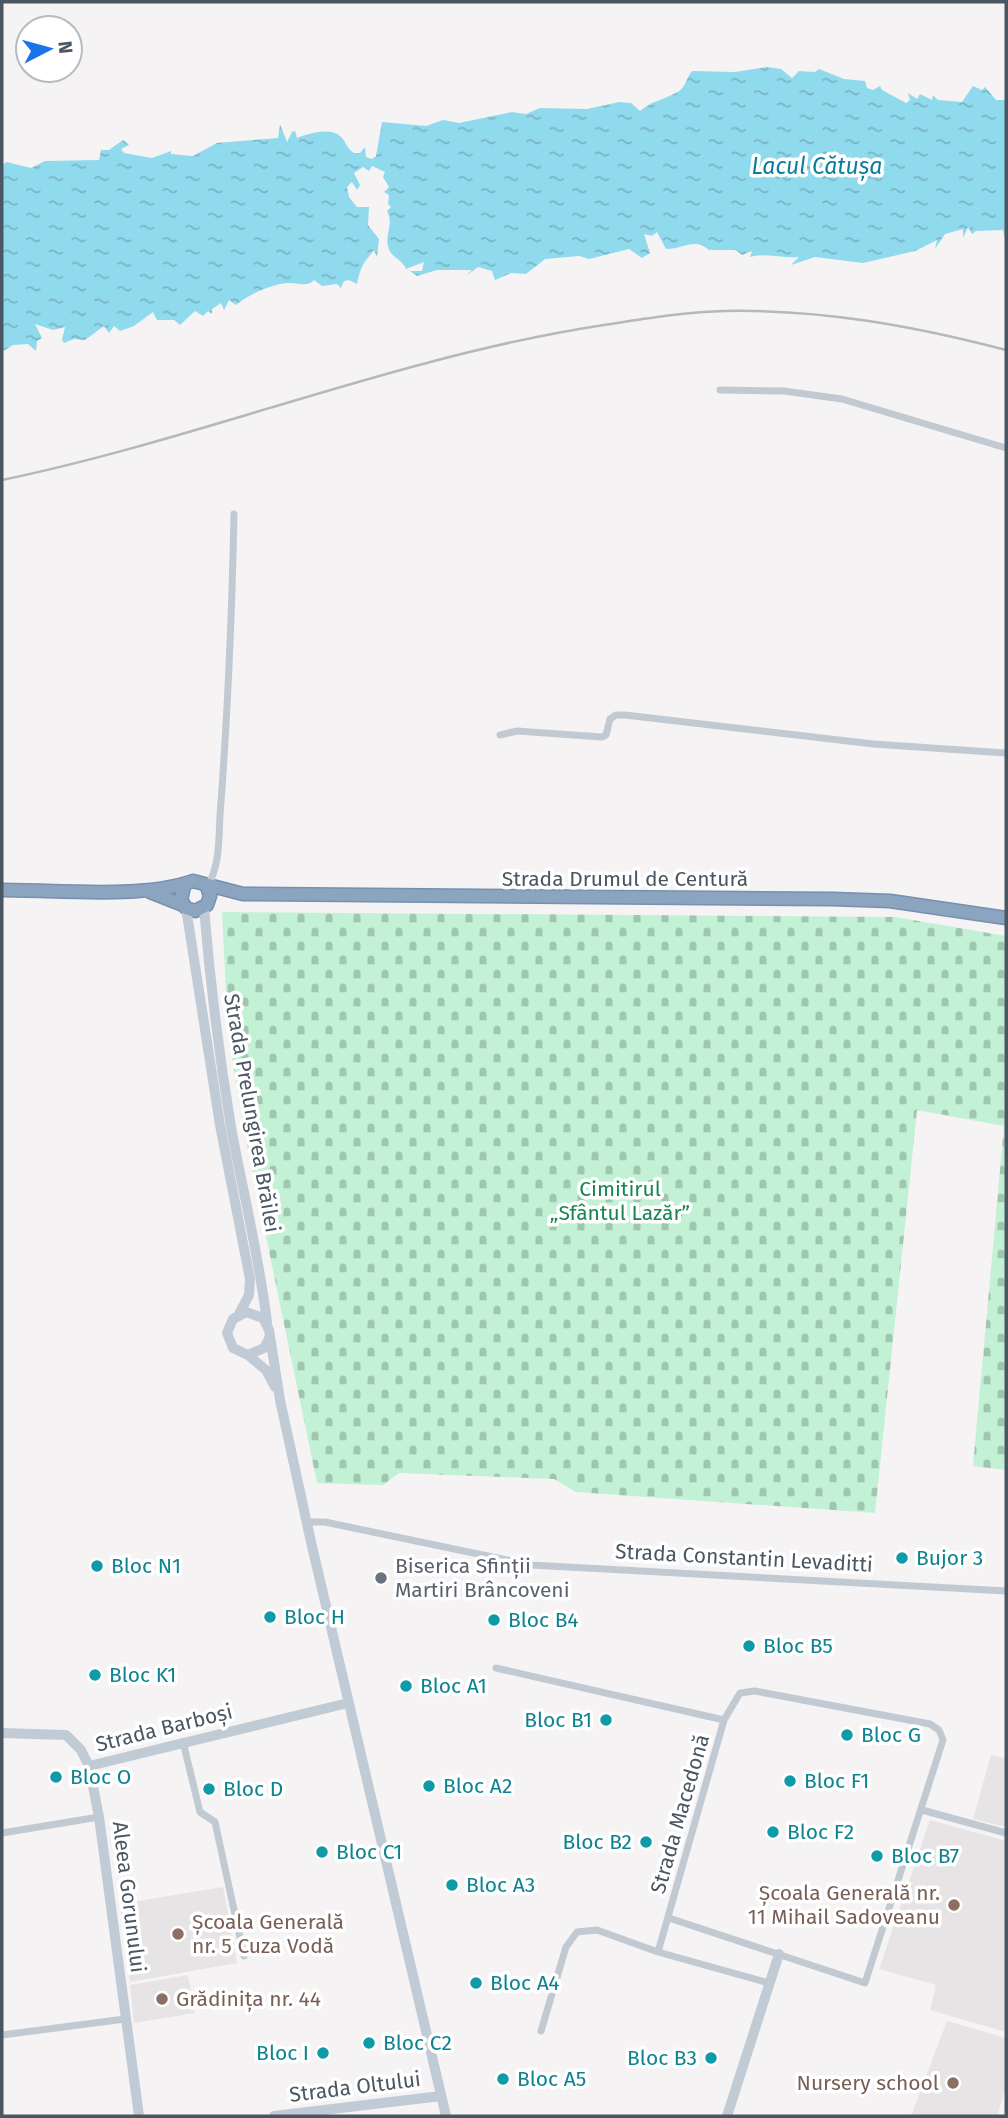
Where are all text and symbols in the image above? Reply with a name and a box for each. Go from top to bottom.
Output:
north arrow [14,14,84,84]
text: N [53,40,78,55]
water label: Lacul Cătușa [752,152,882,181]
street label: Strada Drumul de Centură [502,866,748,892]
street label: Strada Prelungirea Brăilei [218,991,286,1235]
park label: Cimitirul „Sfântul Lazăr” [550,1176,690,1226]
street label: Strada Constantin Levaditti [615,1538,873,1578]
place label: Bujor 3 [916,1545,983,1571]
marker: Bujor 3 [894,1550,910,1566]
place label: Bloc N1 [111,1553,181,1579]
place label: Biserica Sfinții Martiri Brâncoveni [395,1553,570,1603]
marker: Bloc N1 [89,1558,105,1574]
marker: Biserica Sfinții Martiri Brâncoveni [373,1570,389,1586]
place label: Bloc H [284,1604,345,1630]
place label: Bloc B4 [508,1607,578,1633]
marker: Bloc H [262,1609,278,1625]
marker: Bloc B4 [486,1612,502,1628]
place label: Bloc B5 [763,1633,833,1659]
marker: Bloc B5 [741,1638,757,1654]
place label: Bloc K1 [109,1662,176,1688]
marker: Bloc K1 [87,1667,103,1683]
place label: Bloc A1 [420,1673,487,1699]
marker: Bloc A1 [398,1678,414,1694]
street label: Strada Barboși [93,1698,235,1758]
place label: Bloc B1 [524,1707,592,1733]
marker: Bloc B1 [598,1712,614,1728]
place label: Bloc G [861,1722,921,1748]
marker: Bloc G [839,1727,855,1743]
street label: Strada Macedonă [645,1731,715,1897]
place label: Bloc O [70,1764,131,1790]
place label: Bloc F1 [804,1768,869,1794]
marker: Bloc O [48,1769,64,1785]
place label: Bloc A2 [443,1773,512,1799]
marker: Bloc F1 [782,1773,798,1789]
place label: Bloc D [223,1776,283,1802]
marker: Bloc A2 [421,1778,437,1794]
marker: Bloc D [201,1781,217,1797]
place label: Bloc F2 [787,1819,854,1845]
street label: Aleea Gorunului [107,1820,151,1974]
marker: Bloc F2 [765,1824,781,1840]
place label: Bloc B2 [562,1829,632,1855]
marker: Bloc B2 [638,1834,654,1850]
place label: Bloc C1 [336,1839,402,1865]
place label: Bloc B7 [891,1843,959,1869]
marker: Bloc C1 [314,1844,330,1860]
marker: Bloc B7 [869,1848,885,1864]
place label: Bloc A3 [466,1872,535,1898]
marker: Bloc A3 [444,1877,460,1893]
place label: Școala Generală nr. 11 Mihail Sadoveanu [748,1880,940,1930]
marker: Școala Generală nr. 11 Mihail Sadoveanu [946,1897,962,1913]
place label: Școala Generală nr. 5 Cuza Vodă [192,1909,344,1959]
marker: Școala Generală nr. 5 Cuza Vodă [170,1926,186,1942]
place label: Bloc A4 [490,1970,559,1996]
marker: Bloc A4 [468,1975,484,1991]
place label: Grădinița nr. 44 [176,1986,321,2012]
marker: Grădinița nr. 44 [154,1991,170,2007]
place label: Bloc C2 [383,2030,452,2056]
marker: Bloc C2 [361,2035,377,2051]
place label: Bloc I [256,2040,309,2066]
marker: Bloc I [315,2045,331,2061]
place label: Bloc B3 [627,2045,697,2071]
marker: Bloc B3 [703,2050,719,2066]
street label: Strada Oltului [288,2066,422,2108]
place label: Bloc A5 [517,2066,586,2092]
place label: Nursery school [797,2070,939,2096]
marker: Bloc A5 [495,2071,511,2087]
marker: Nursery school [945,2075,961,2091]

